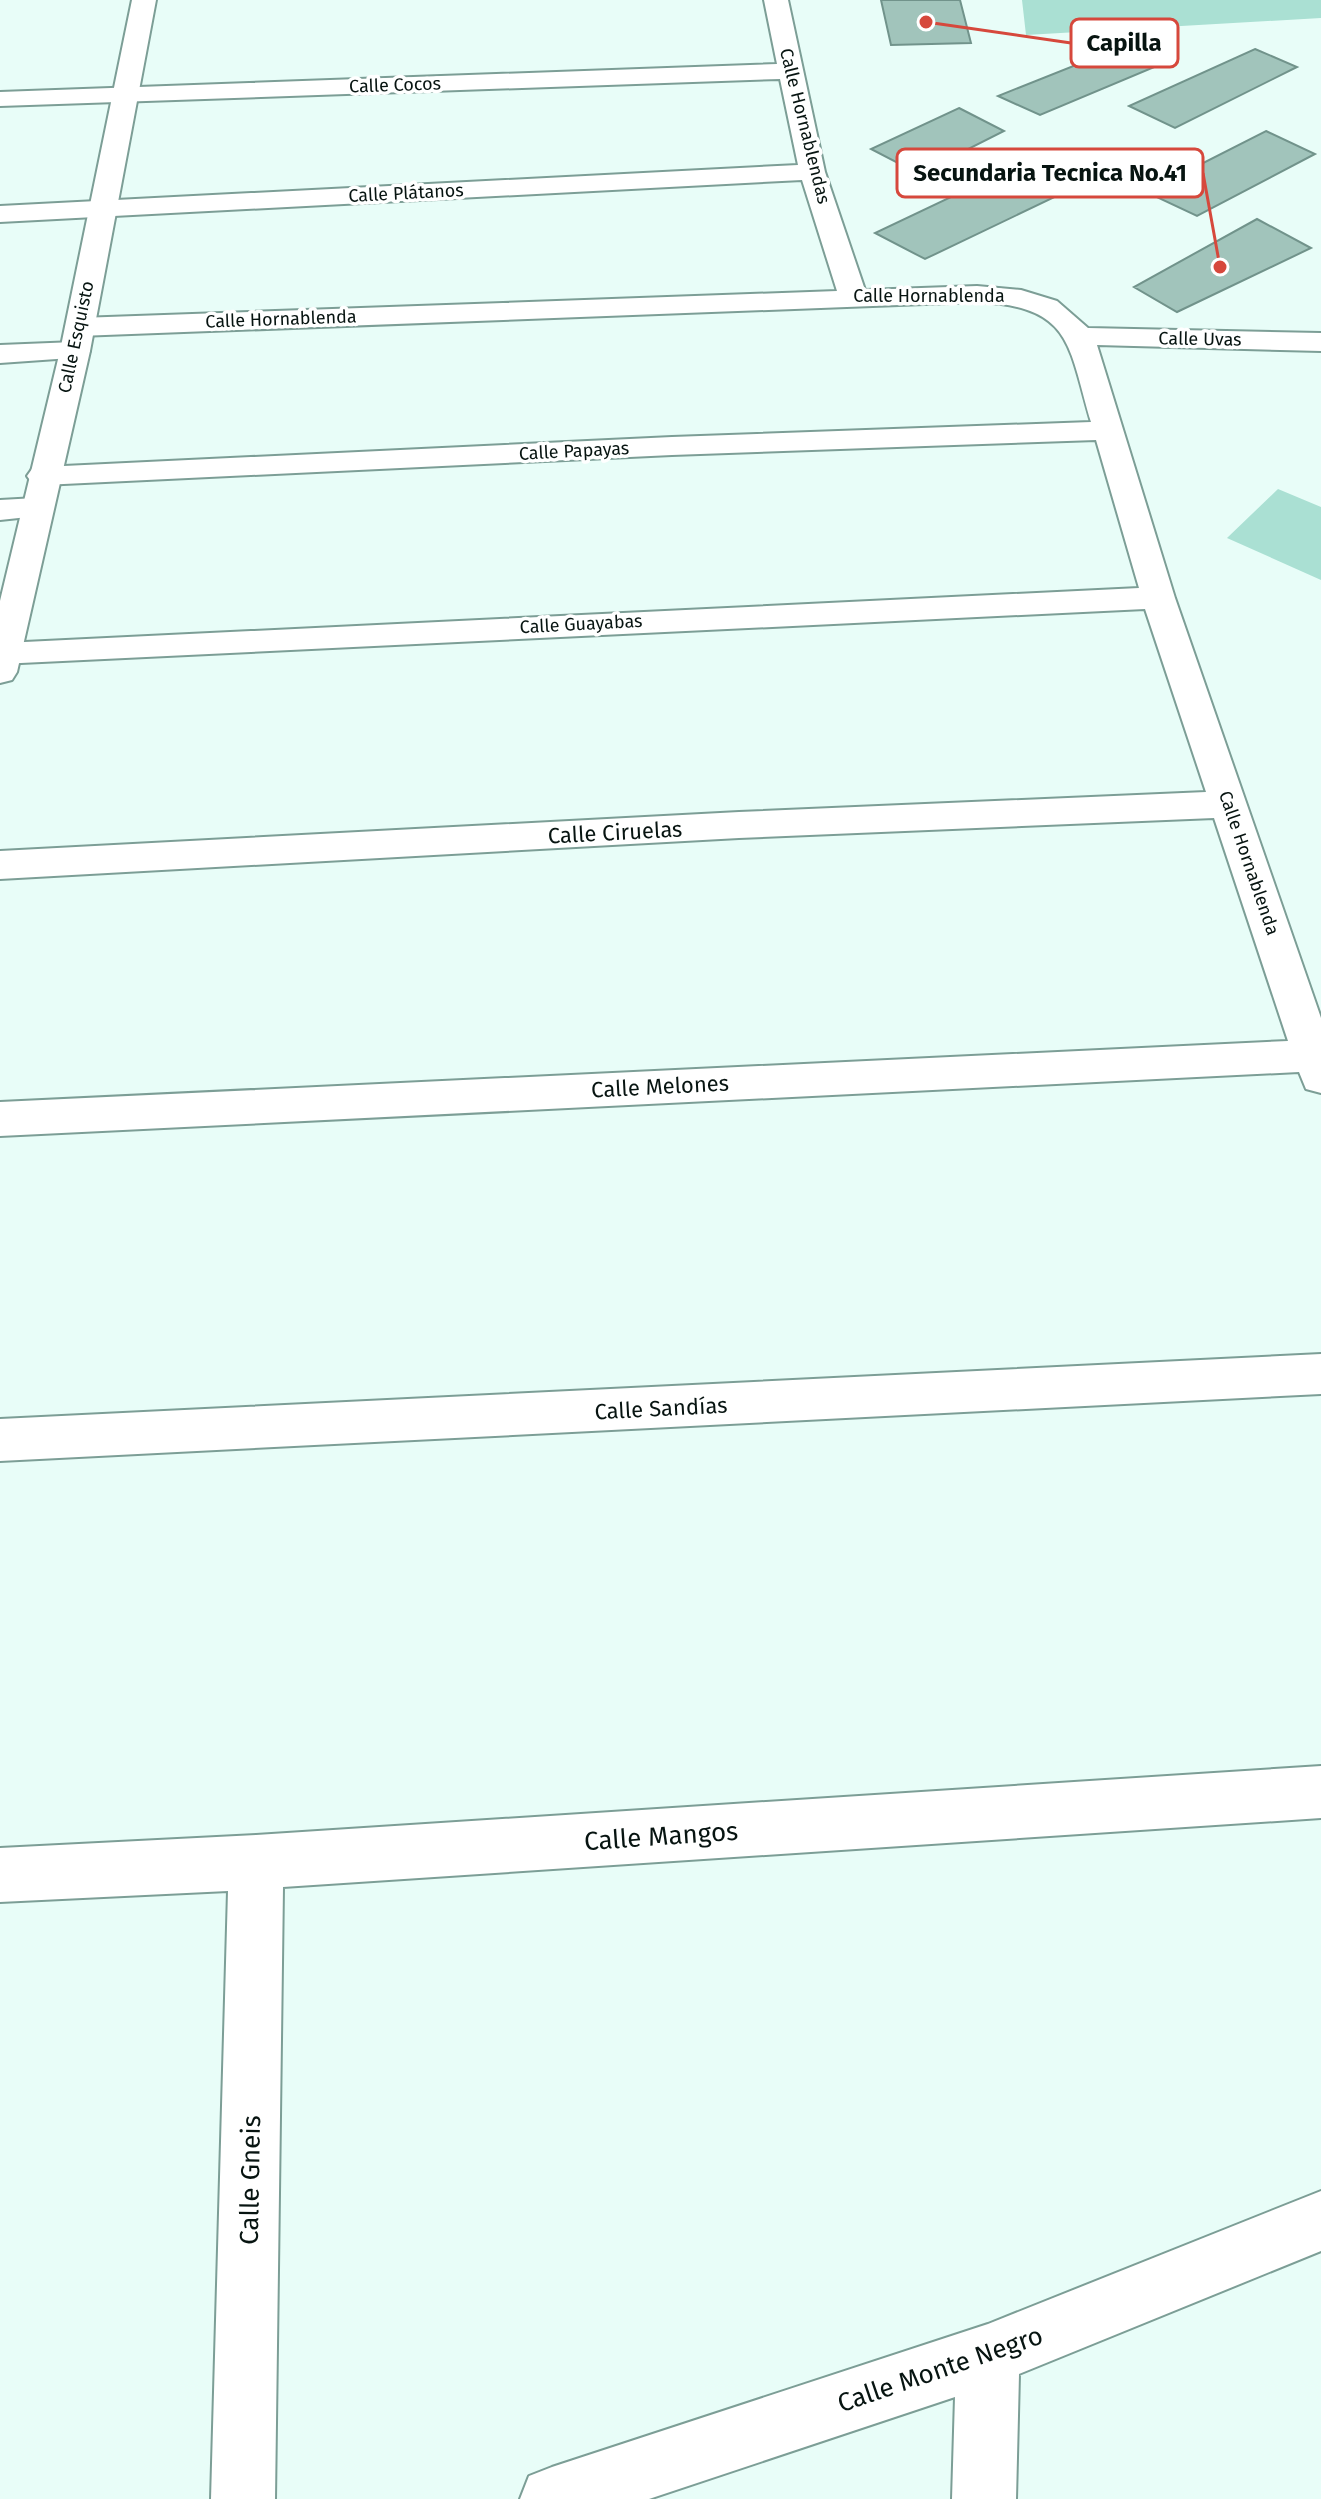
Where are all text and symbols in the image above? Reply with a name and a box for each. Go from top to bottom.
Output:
callout: Capilla [1071,19,1178,67]
text: Capilla [1086,29,1162,57]
street label: Calle Hornablendas [775,46,835,206]
street label: Calle Cocos [349,72,441,98]
callout: Secundaria Tecnica No.41 [897,149,1203,197]
text: Secundaria Tecnica No.41 [913,159,1187,187]
street label: Calle Plátanos [348,179,464,207]
street label: Calle Esquisto [53,279,99,395]
street label: Calle Hornablenda [853,285,1005,307]
street label: Calle Hornablenda [205,305,357,333]
street label: Calle Uvas [1158,327,1242,351]
street label: Calle Papayas [518,437,630,465]
street label: Calle Guayabas [519,610,643,638]
street label: Calle Hornablenda [1214,788,1284,938]
street label: Calle Ciruelas [547,815,683,850]
street label: Calle Melones [590,1069,730,1104]
street label: Calle Sandías [594,1392,728,1425]
street label: Calle Mangos [583,1816,739,1857]
street label: Calle Gneis [234,2115,267,2245]
street label: Calle Monte Negro [833,2320,1047,2419]

